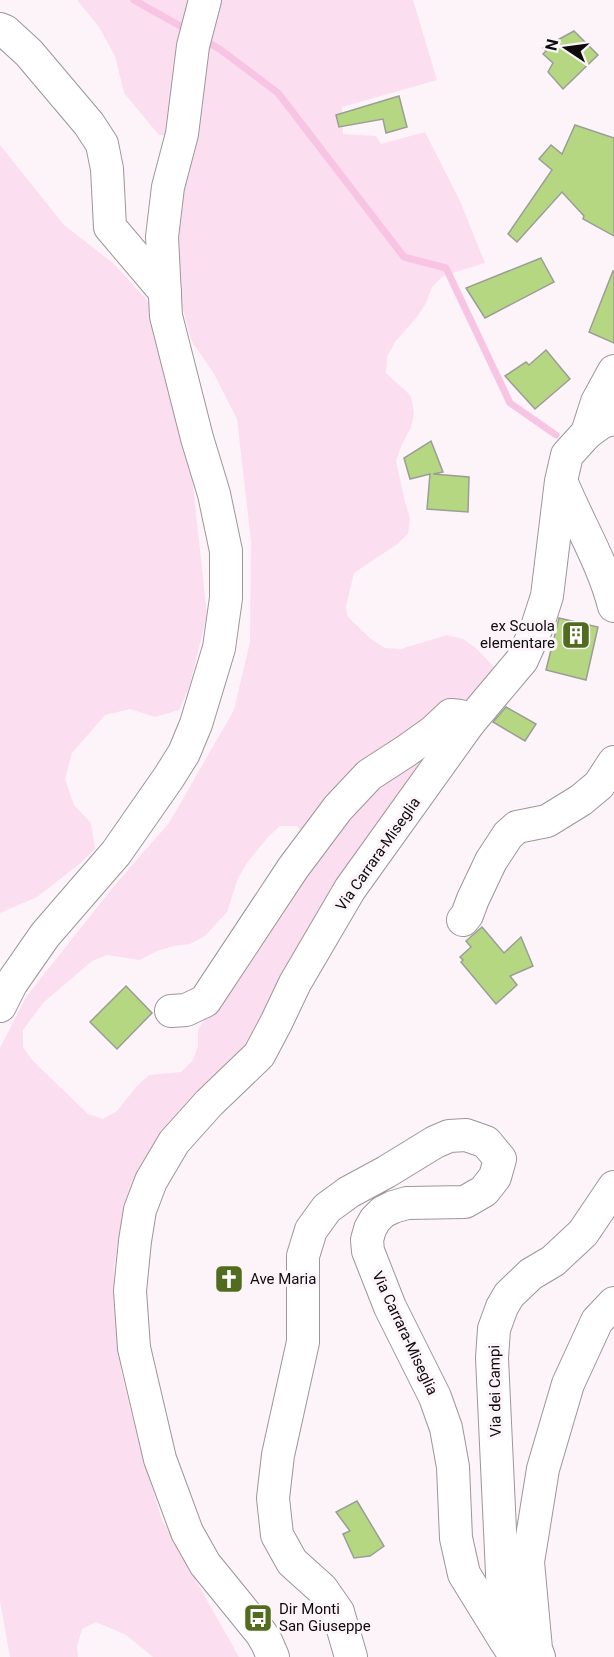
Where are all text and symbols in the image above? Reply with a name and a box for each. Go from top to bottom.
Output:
north arrow [536,18,596,78]
text: N [541,37,562,52]
place label: ex Scuola elementare [480,617,555,652]
building icon: ex Scuola elementare [560,619,592,651]
street label: Via Carrara-Miseglia [332,794,424,914]
church icon: Ave Maria [213,1263,245,1295]
street label: Via Carrara-Miseglia [368,1268,442,1398]
place label: Ave Maria [250,1270,316,1288]
street label: Via dei Campi [485,1345,505,1437]
place label: Dir Monti San Giuseppe [279,1600,371,1635]
bus stop icon: Dir Monti San Giuseppe [242,1602,274,1634]

